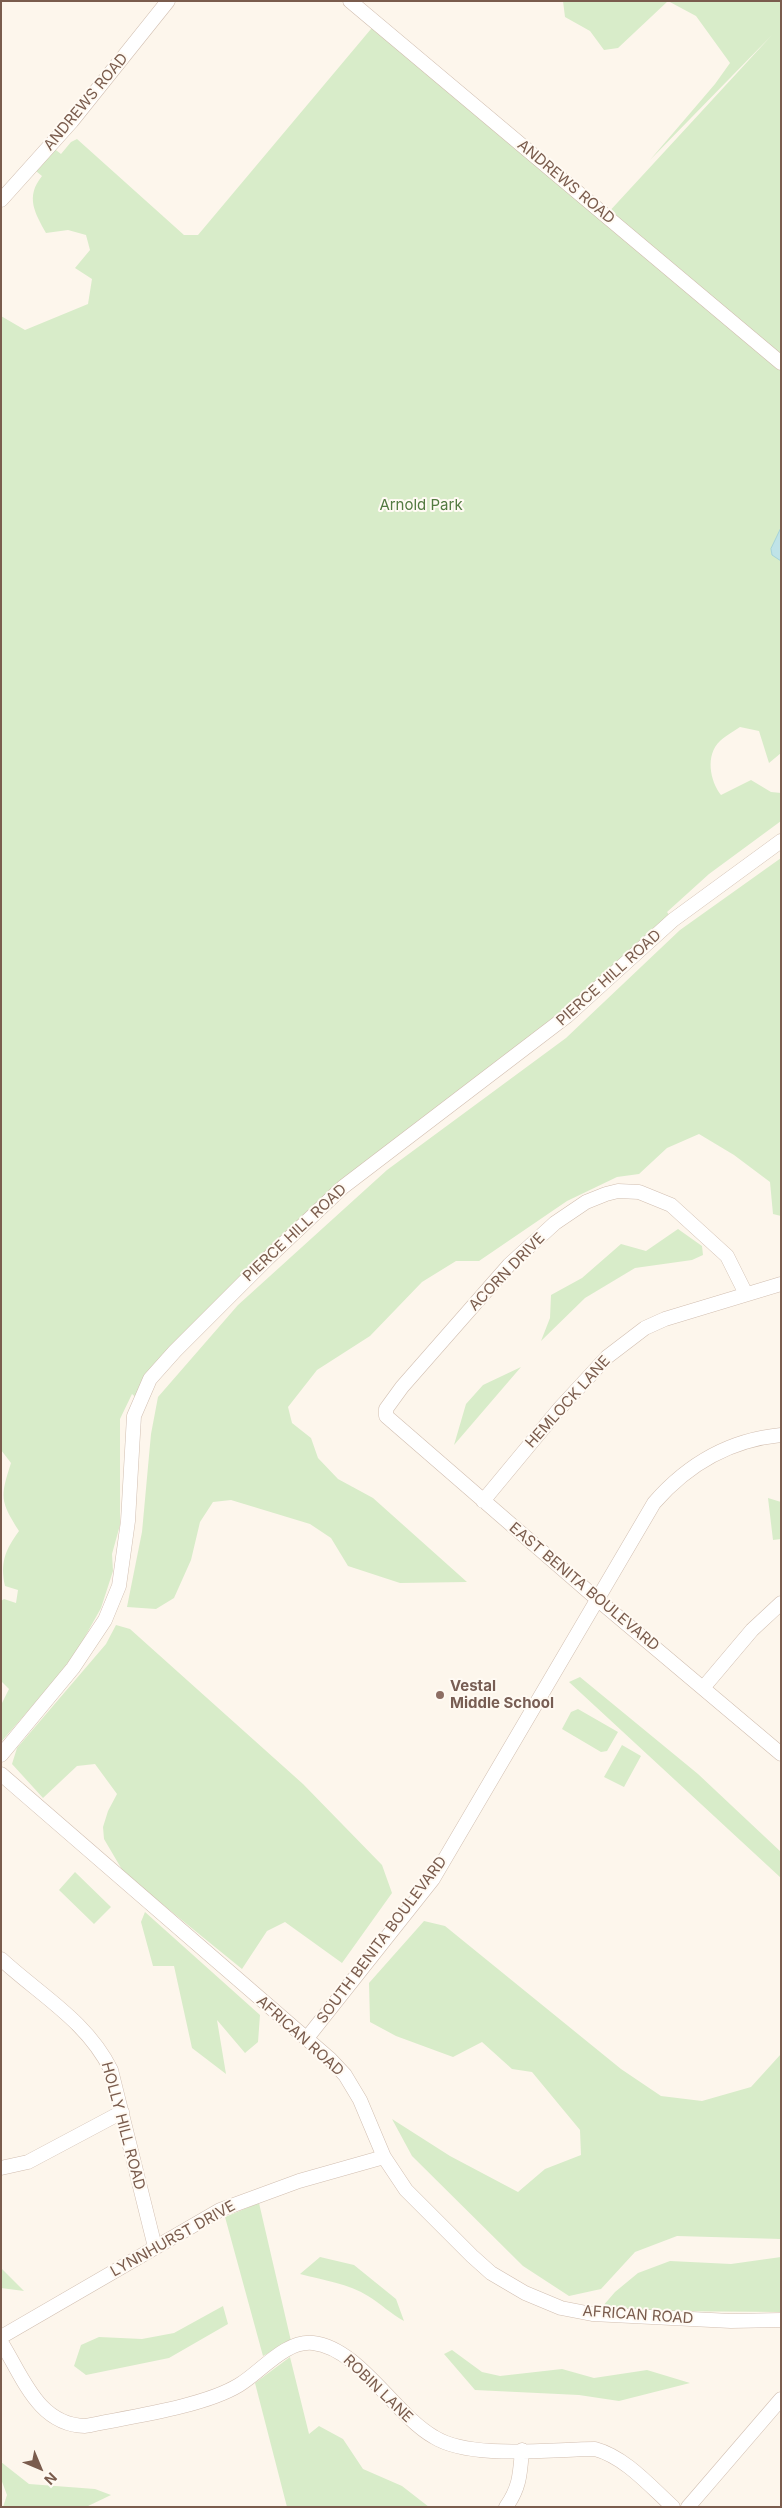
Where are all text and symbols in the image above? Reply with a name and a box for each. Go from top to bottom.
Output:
street label: ANDREWS ROAD [40,50,132,154]
street label: ANDREWS ROAD [514,136,618,228]
park label: Arnold Park [379,496,463,514]
street label: PIERCE HILL ROAD [553,926,665,1030]
street label: PIERCE HILL ROAD [240,1181,350,1285]
street label: ACORN DRIVE [465,1229,549,1315]
street label: HEMLOCK LANE [522,1352,614,1452]
street label: EAST BENITA BOULEVARD [505,1519,663,1655]
place label: Vestal Middle School [450,1677,554,1712]
marker: Vestal Middle School [434,1689,446,1701]
street label: SOUTH BENITA BOULEVARD [313,1853,451,2027]
street label: AFRICAN ROAD [253,1992,347,2080]
street label: HOLLY HILL ROAD [97,2060,149,2192]
street label: LYNNHURST DRIVE [107,2197,239,2281]
street label: AFRICAN ROAD [582,2302,694,2328]
street label: ROBIN LANE [340,2351,416,2427]
north arrow [15,2443,65,2493]
text: N [41,2469,61,2489]

